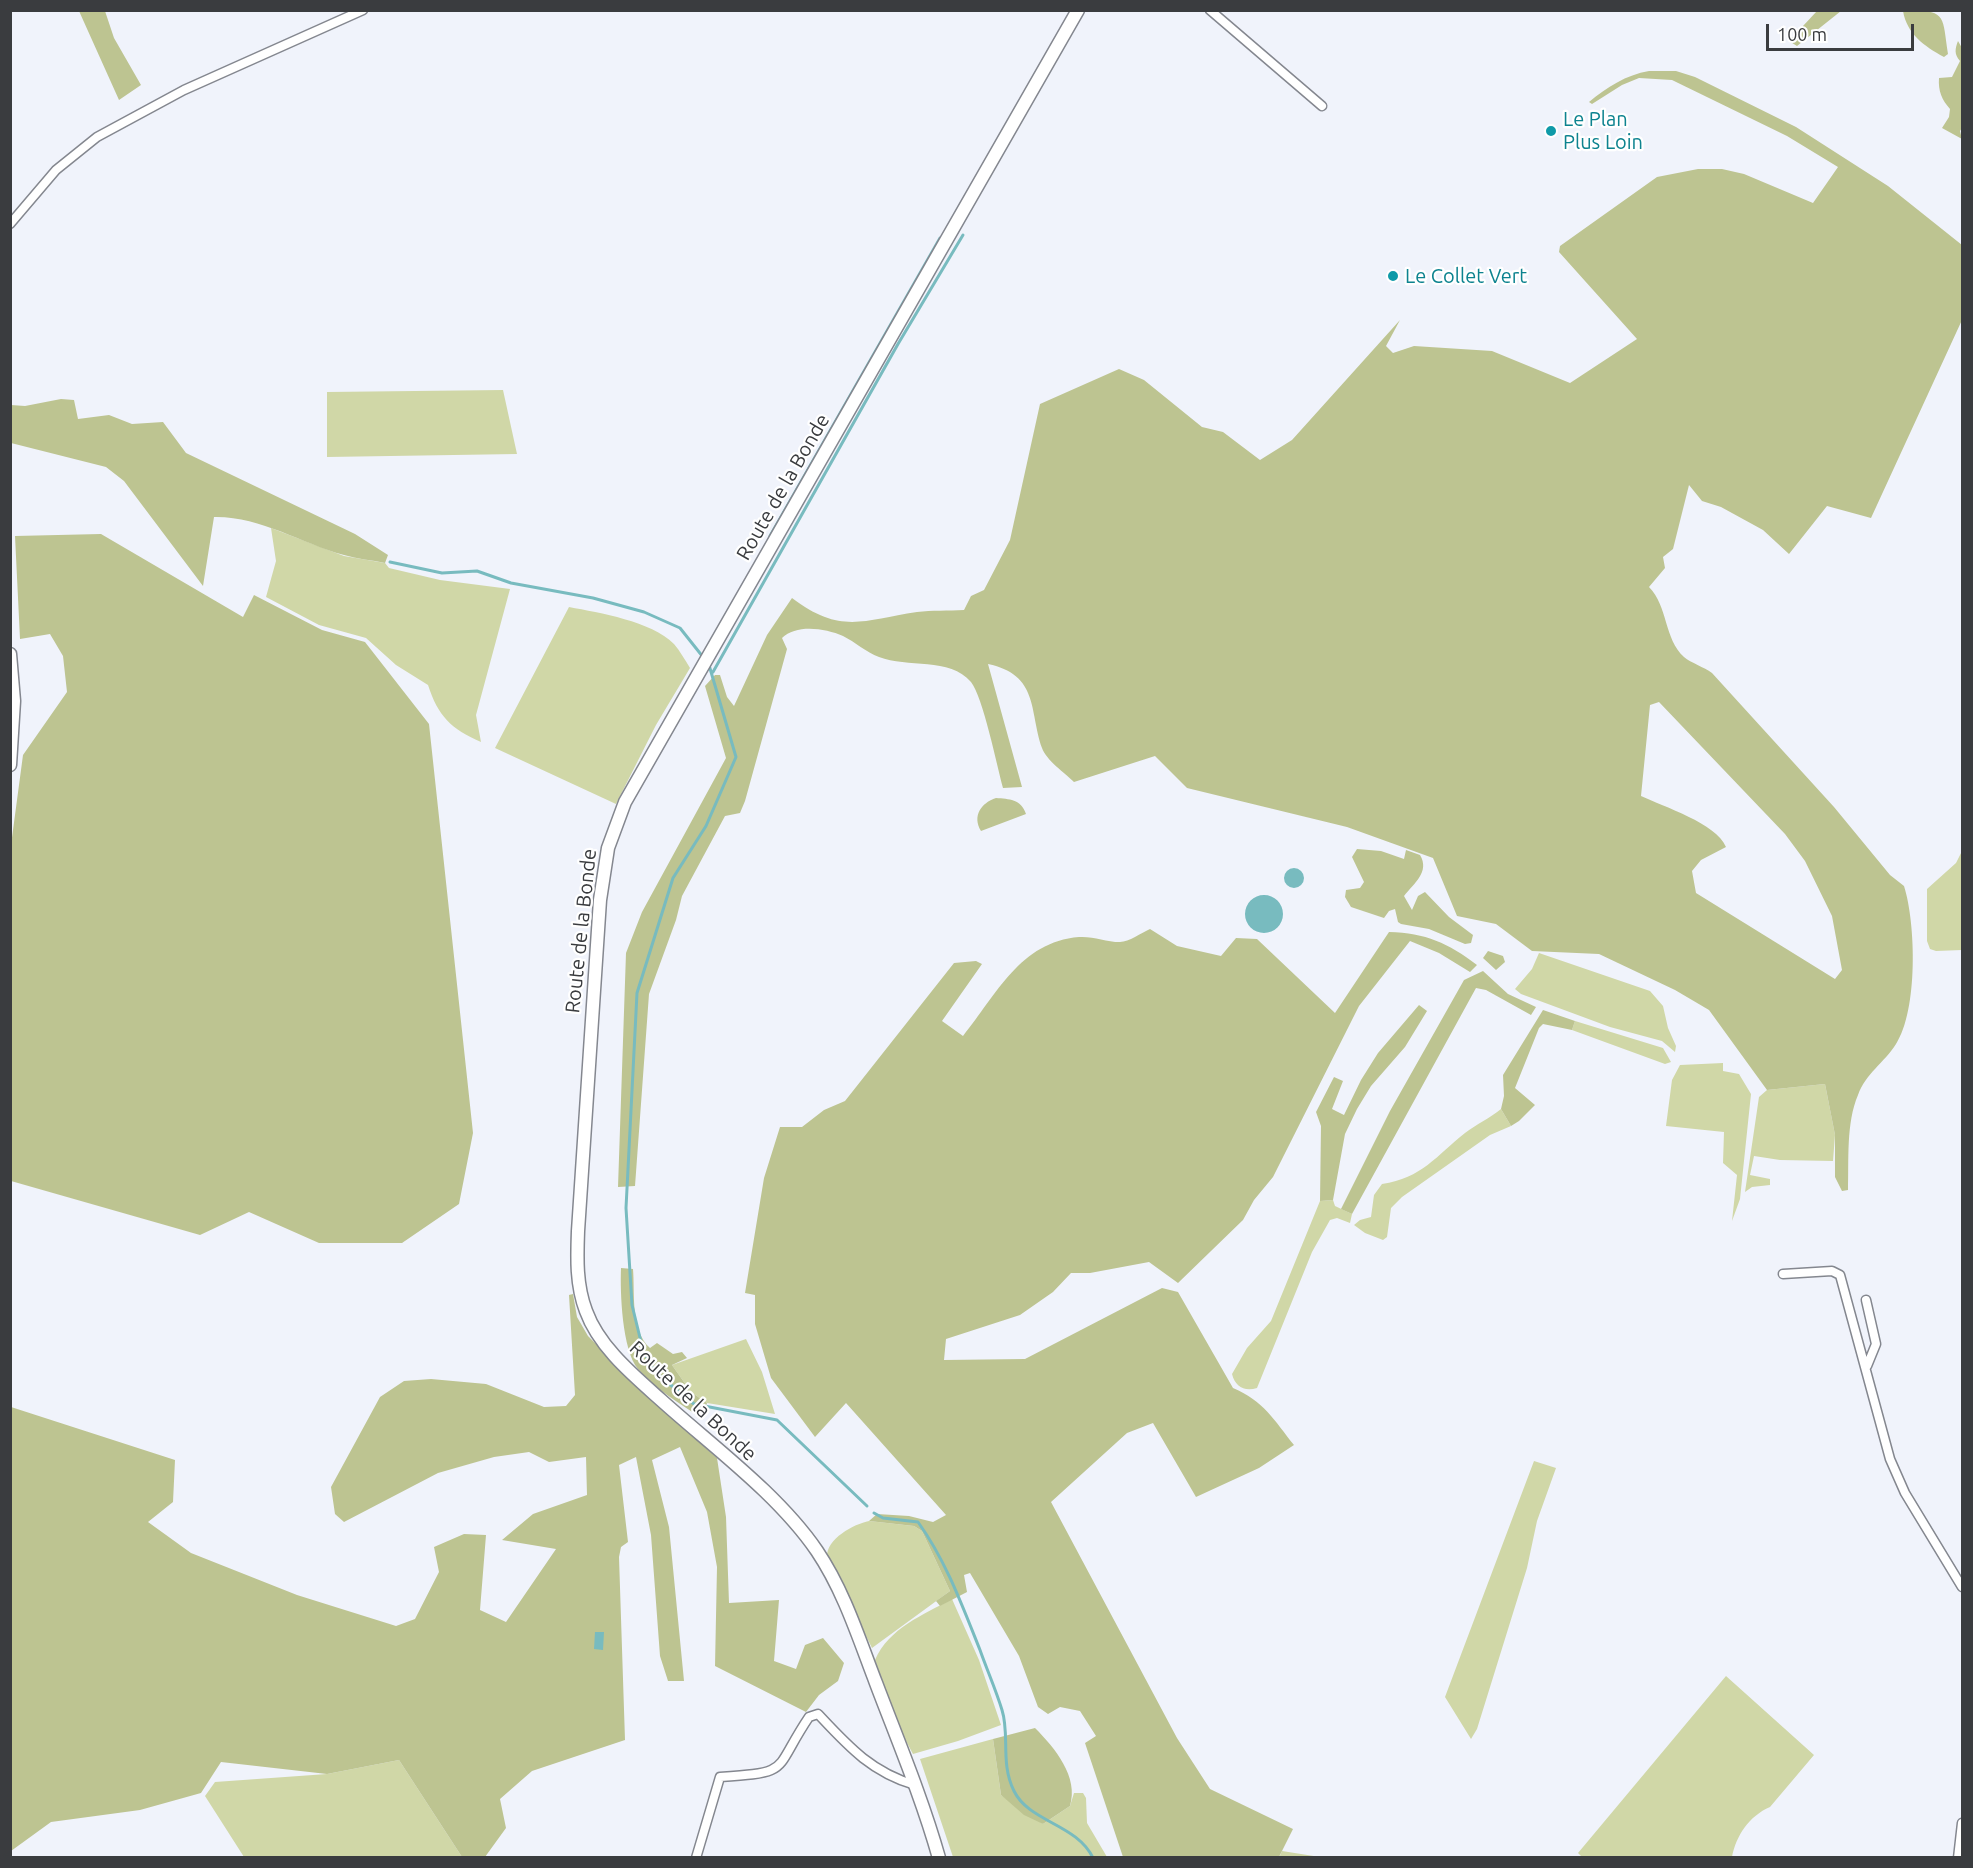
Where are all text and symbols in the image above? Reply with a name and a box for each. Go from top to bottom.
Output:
scale bar [1769,12,1918,50]
text: 100 m [1777,24,1827,44]
place label: Le Plan Plus Loin [1563,107,1643,154]
marker: Le Plan Plus Loin [1544,124,1558,138]
place label: Le Collet Vert [1405,264,1527,288]
marker: Le Collet Vert [1386,269,1400,283]
street label: Route de la Bonde [731,410,835,564]
street label: Route de la Bonde [560,848,602,1014]
street label: Route de la Bonde [624,1336,762,1466]

